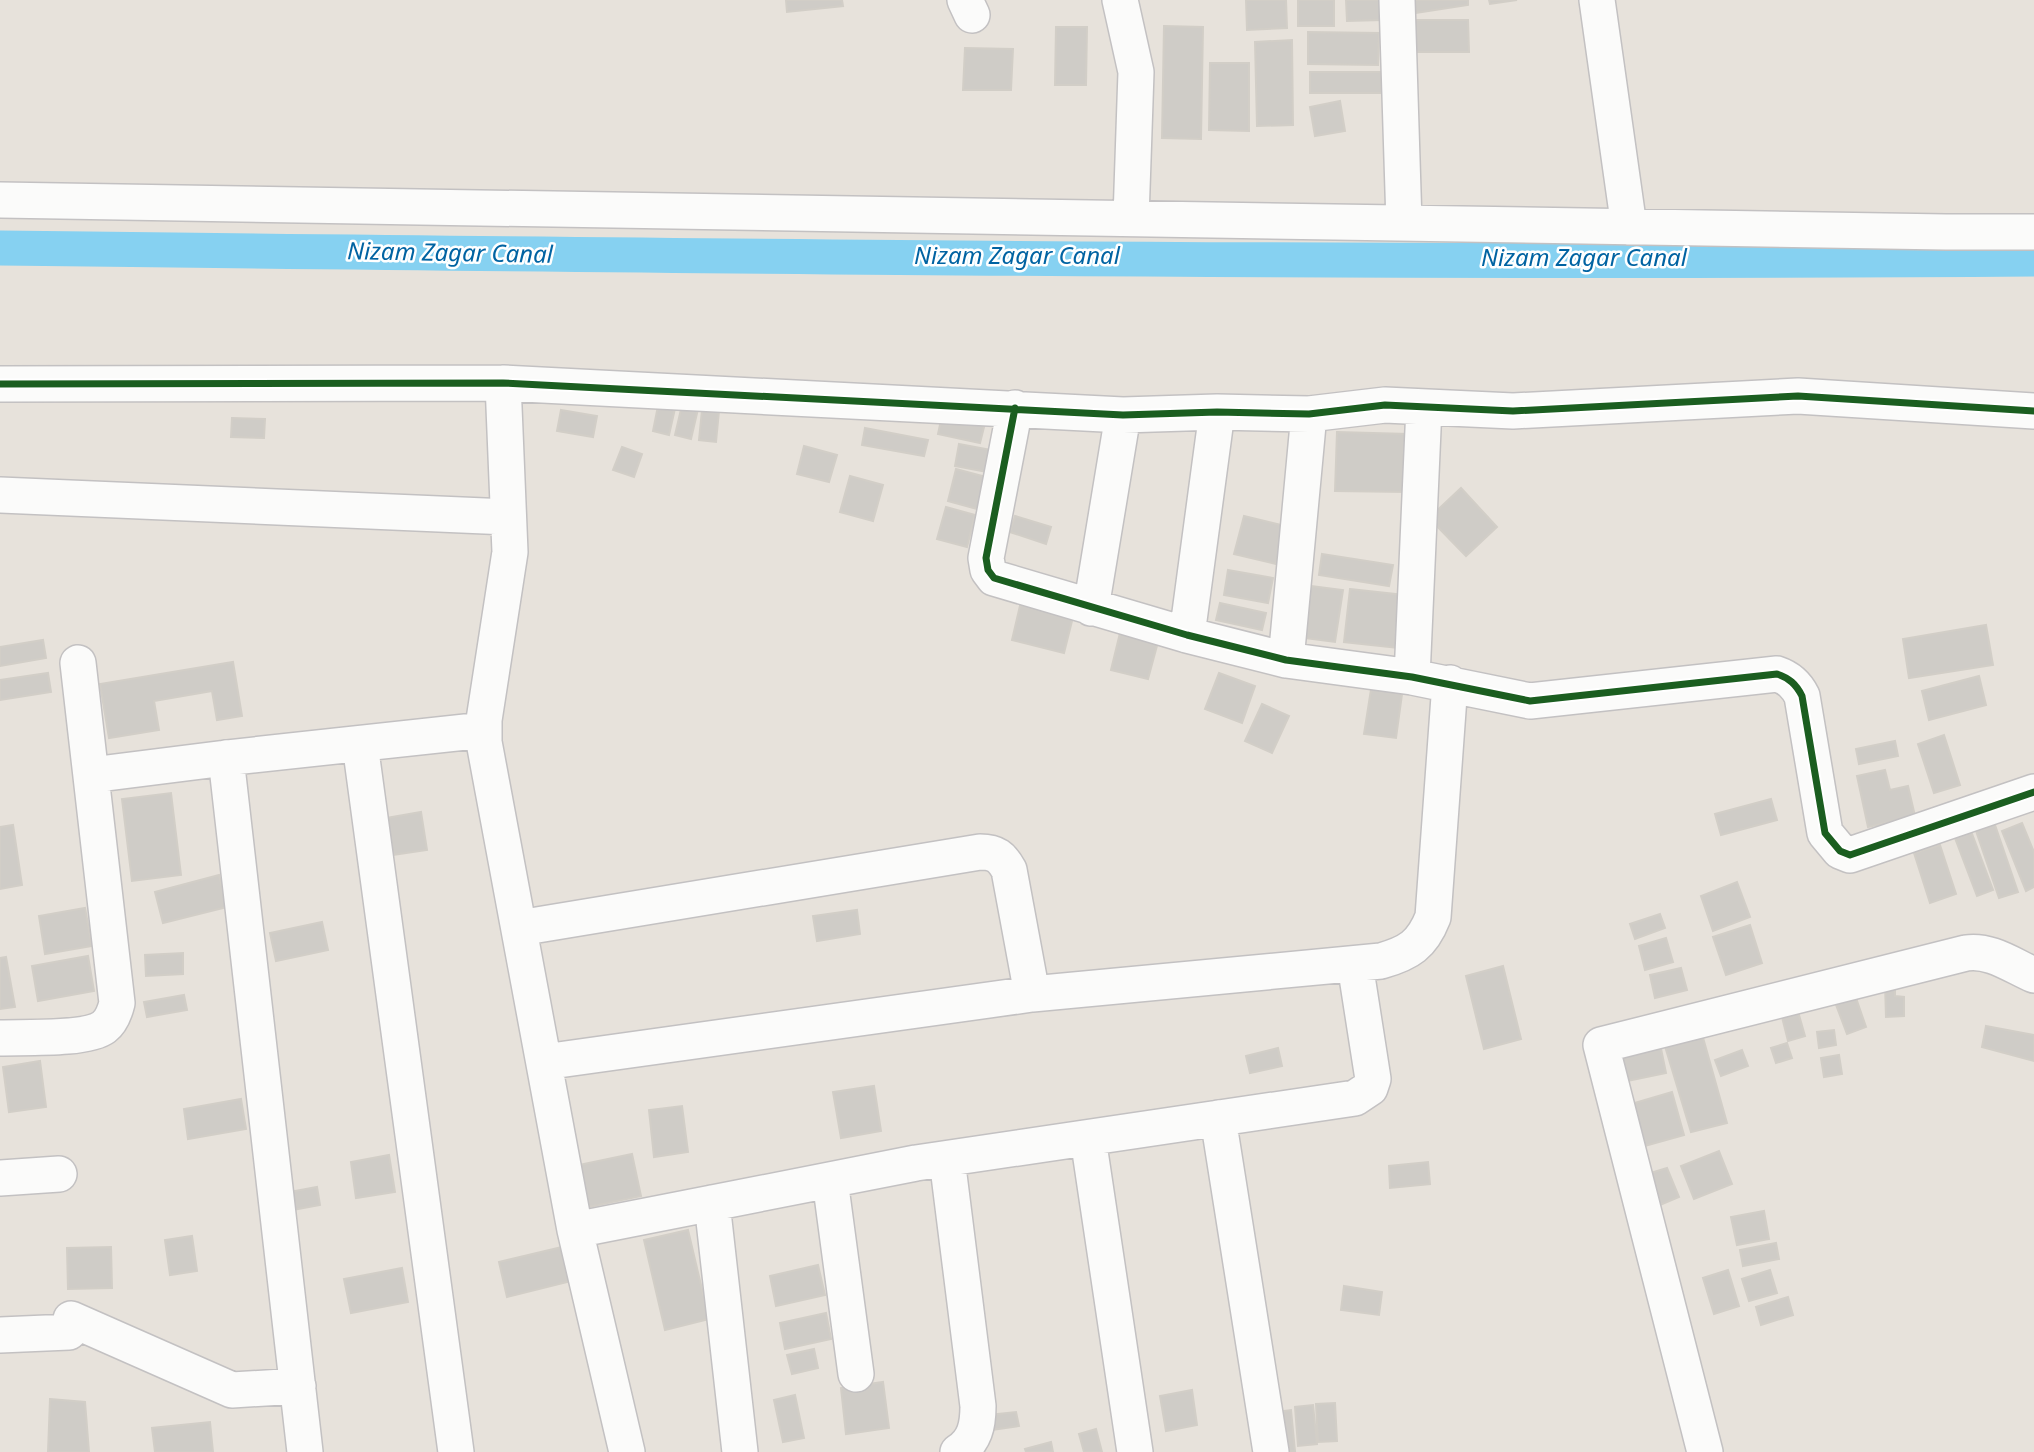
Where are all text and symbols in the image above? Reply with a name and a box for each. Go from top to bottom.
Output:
water label: Nizam Zagar Canal [347,233,554,270]
water label: Nizam Zagar Canal [914,238,1121,271]
water label: Nizam Zagar Canal [1481,240,1688,273]

